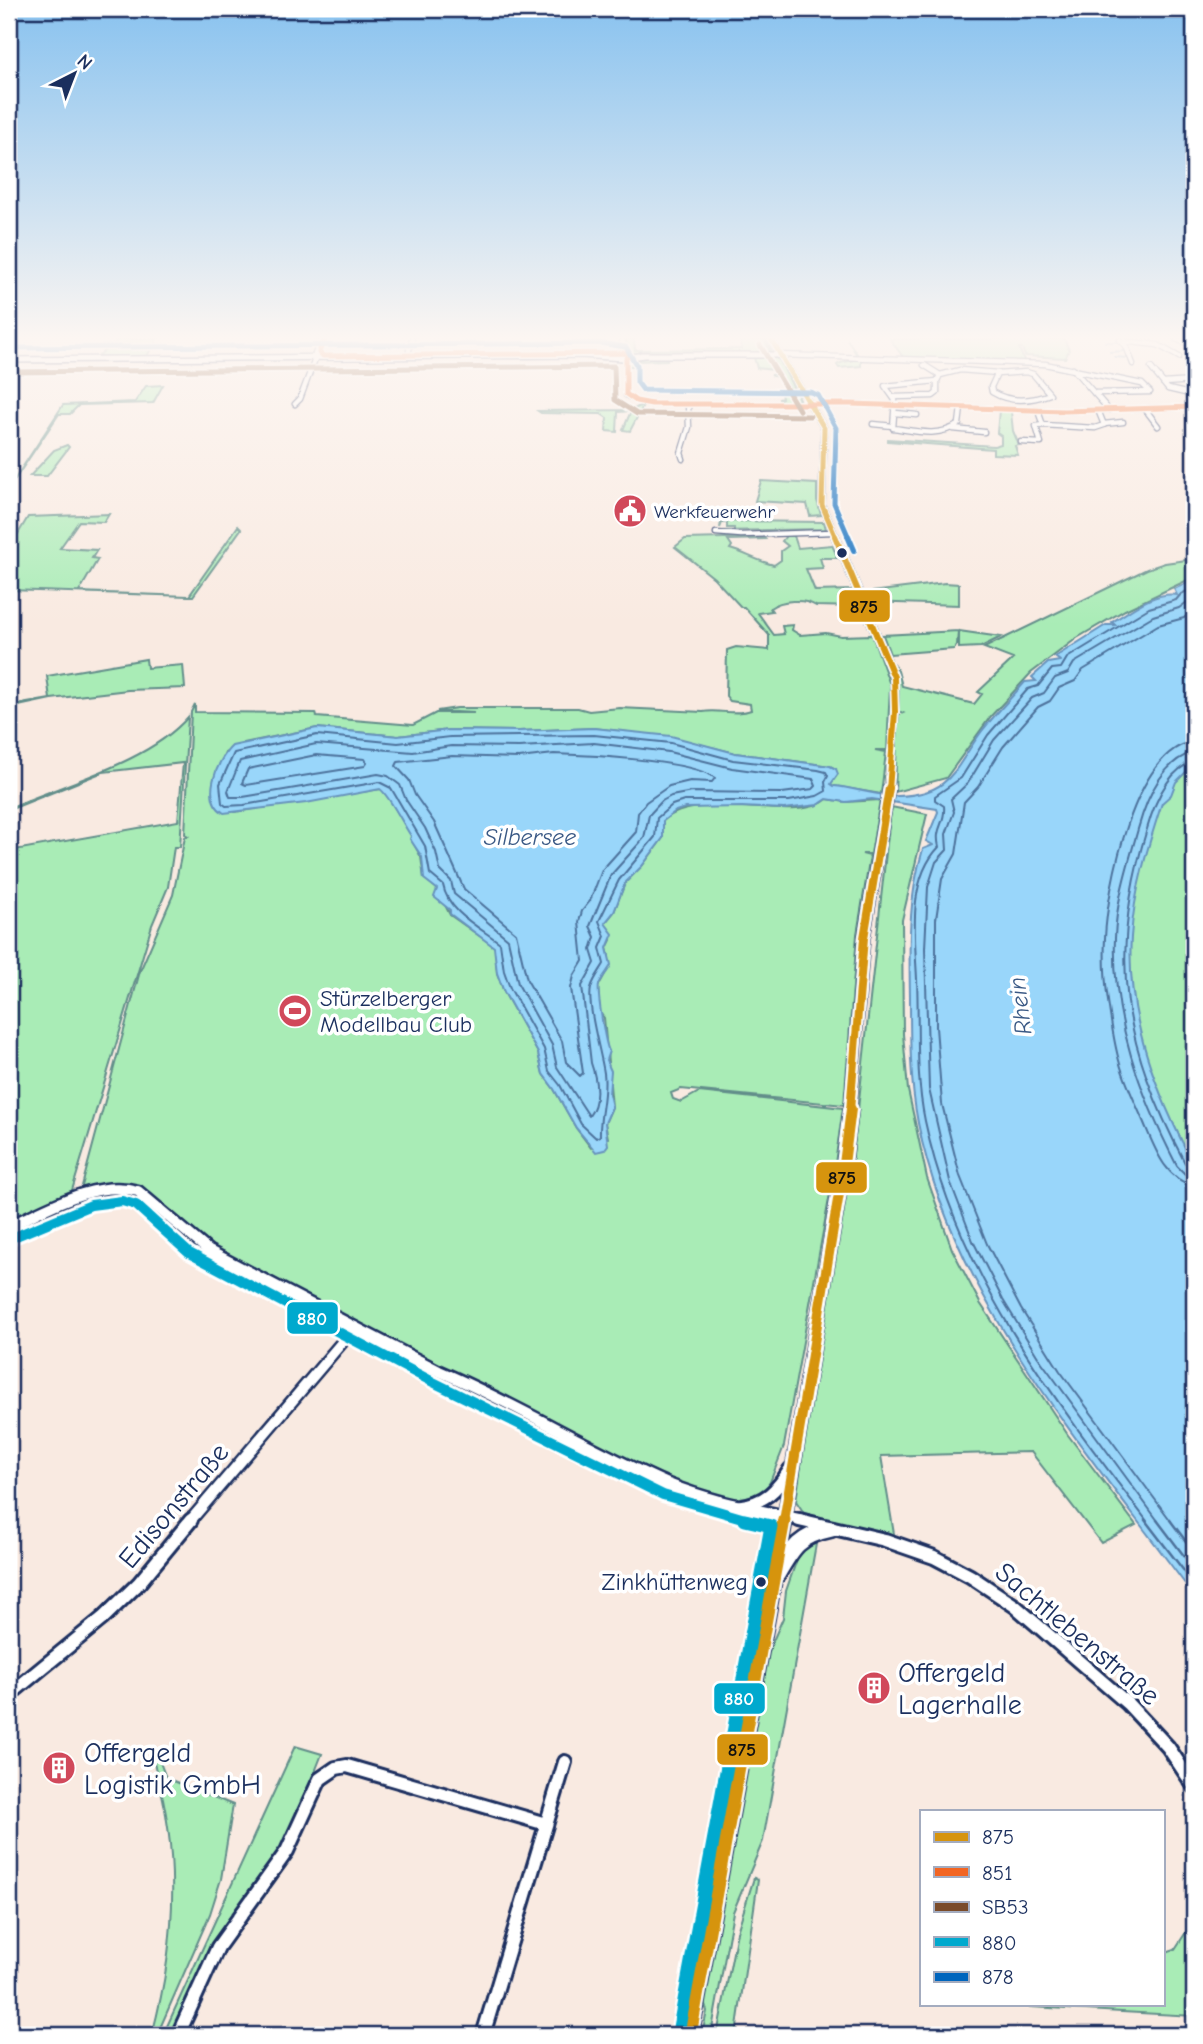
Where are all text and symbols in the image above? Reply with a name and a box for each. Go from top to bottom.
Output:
north arrow [38,38,108,108]
text: N [73,50,97,74]
public building icon: Werkfeuerwehr [611,492,649,530]
place label: Werkfeuerwehr [654,501,775,523]
unlabelled marker [835,546,849,560]
line badge: 875 [838,589,891,623]
text: 875 [850,596,878,618]
water label: Silbersee [484,823,576,851]
water label: Rhein [1003,975,1037,1037]
place label: Stürzelberger Modellbau Club [320,985,472,1038]
sports icon: Stürzelberger Modellbau Club [276,992,314,1030]
line badge: 875 [815,1161,868,1194]
text: 875 [828,1167,856,1189]
line badge: 880 [286,1301,339,1335]
text: 880 [297,1308,327,1330]
street label: Edisonstraße [112,1437,235,1575]
street label: Sachtlebenstraße [989,1556,1166,1712]
place label: Zinkhüttenweg [602,1568,748,1596]
marker: Zinkhüttenweg [754,1575,768,1589]
place label: Offergeld Lagerhalle [898,1657,1022,1721]
building icon: Offergeld Lagerhalle [855,1669,893,1707]
line badge: 880 [713,1682,766,1715]
text: 880 [724,1688,754,1710]
line badge: 875 [716,1733,769,1766]
place label: Offergeld Logistik GmbH [84,1737,261,1801]
text: 875 [728,1739,756,1761]
building icon: Offergeld Logistik GmbH [40,1749,78,1787]
legend [920,1810,1164,2006]
text: 875 [982,1825,1014,1849]
text: 851 [982,1861,1013,1885]
text: SB53 [982,1895,1029,1919]
text: 880 [982,1931,1016,1955]
text: 878 [982,1965,1013,1989]

